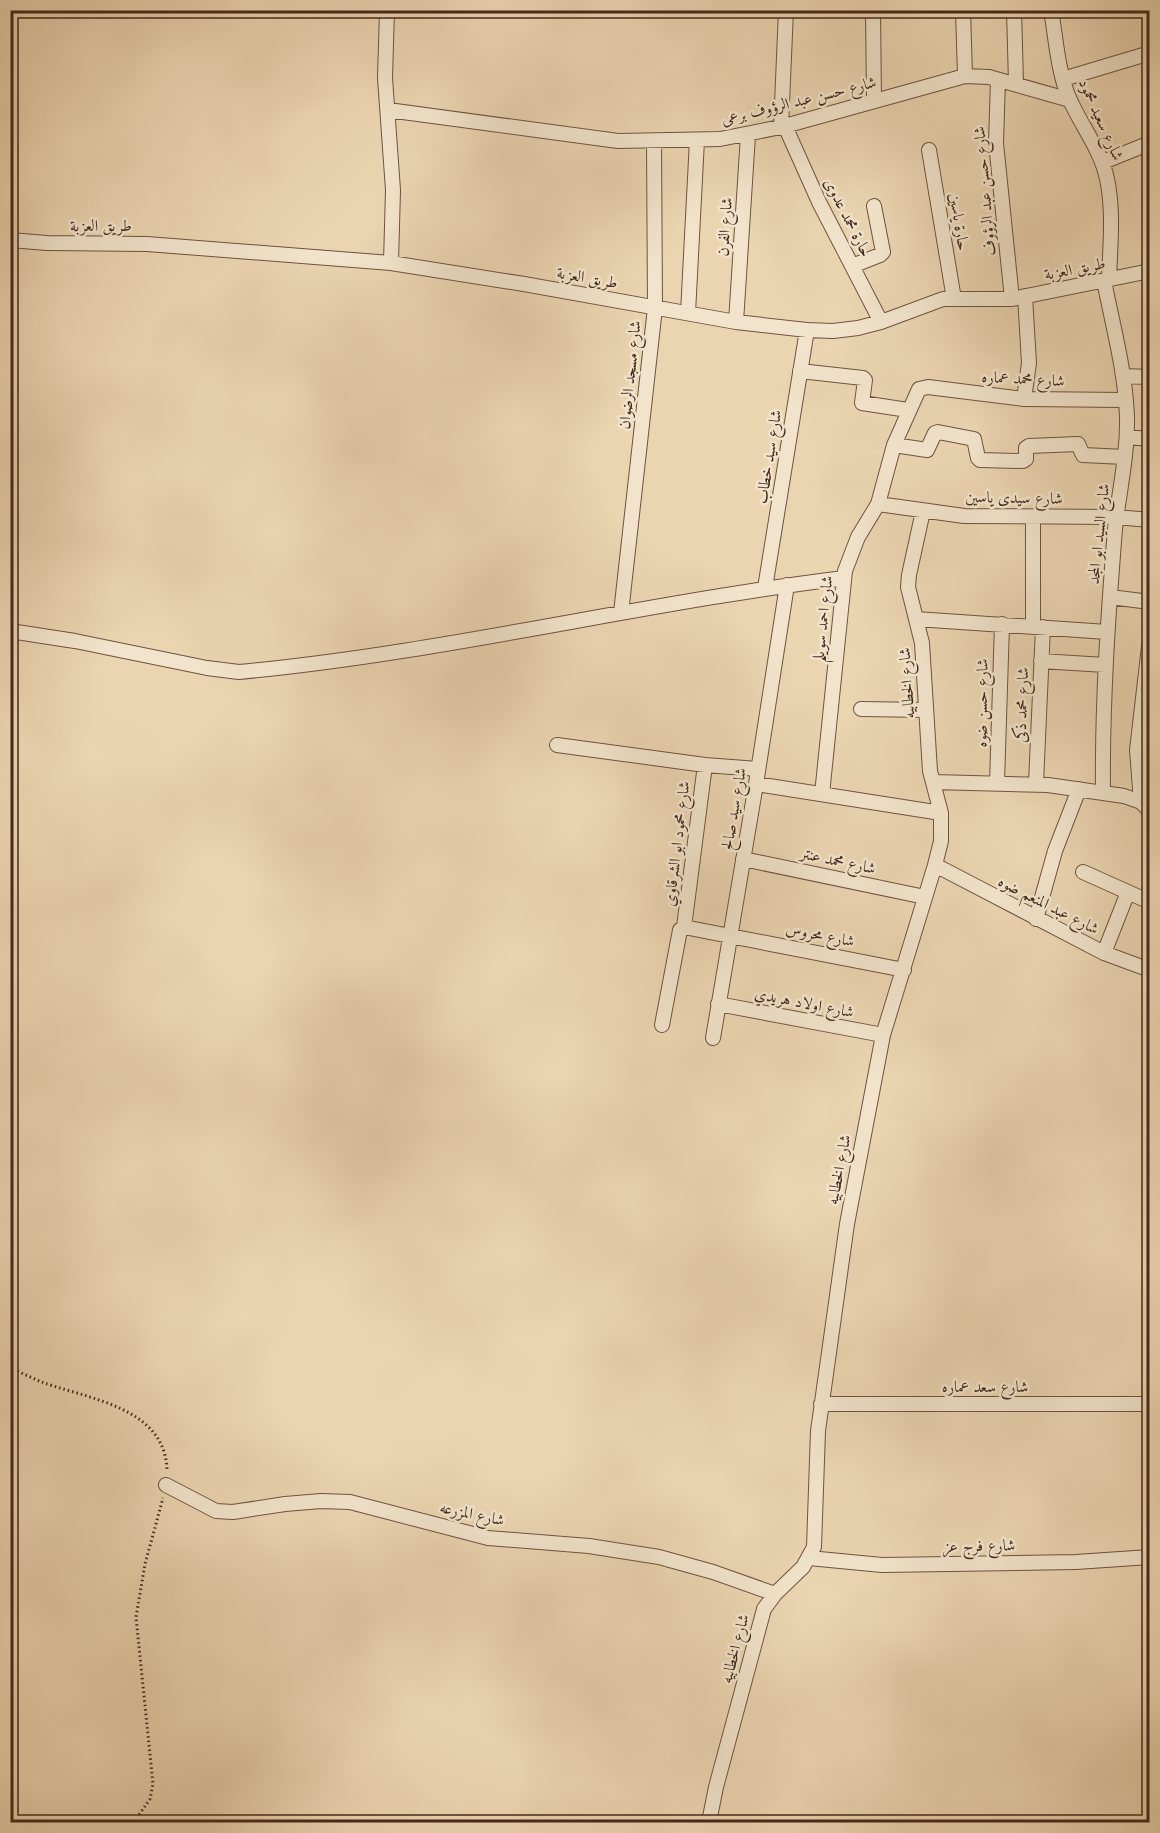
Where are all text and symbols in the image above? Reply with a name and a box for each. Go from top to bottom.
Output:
street label: شارع حسن عبد الرؤوف برعى [720,74,879,133]
street label: شارع سعيد محمود [1071,77,1125,165]
street label: شارع حسن عبد الرؤوف [971,125,1004,256]
street label: حارة محمد عدوى [820,176,874,260]
street label: حارة ياسين [945,192,970,252]
street label: شارع الفرن [716,197,740,257]
street label: طريق العزبة [70,219,132,236]
street label: طريق العزبة [1043,256,1107,285]
street label: طريق العزبة [555,266,619,293]
street label: شارع مسجد الرضوان [616,320,649,430]
street label: شارع محمد عماره [981,370,1065,394]
street label: شارع سيد خطاب [755,409,789,506]
street label: شارع السيد ابو المجد [1086,483,1117,586]
street label: شارع سيدى ياسين [965,490,1063,512]
street label: شارع احمد سويلم [811,575,843,664]
street label: شارع الخطابيه [898,647,922,719]
street label: شارع حسن ضوه [974,658,996,748]
street label: شارع محمد ذكى [1010,667,1036,743]
street label: شارع سيد صالح [720,767,754,852]
street label: شارع محمود ابو الشرقاوي [662,781,698,908]
street label: شارع محمد عنتر [796,846,877,882]
street label: شارع عبد المنعم ضوه [993,874,1101,943]
street label: شارع محروس [783,921,856,954]
street label: شارع اولاد هريدي [752,987,855,1025]
street label: شارع الخطابيه [825,1134,859,1207]
street label: شارع سعد عماره [942,1380,1028,1400]
street label: شارع المزرعه [437,1500,506,1534]
street label: شارع فرج عز [942,1538,1016,1561]
street label: شارع الخطابيه [719,1613,757,1686]

